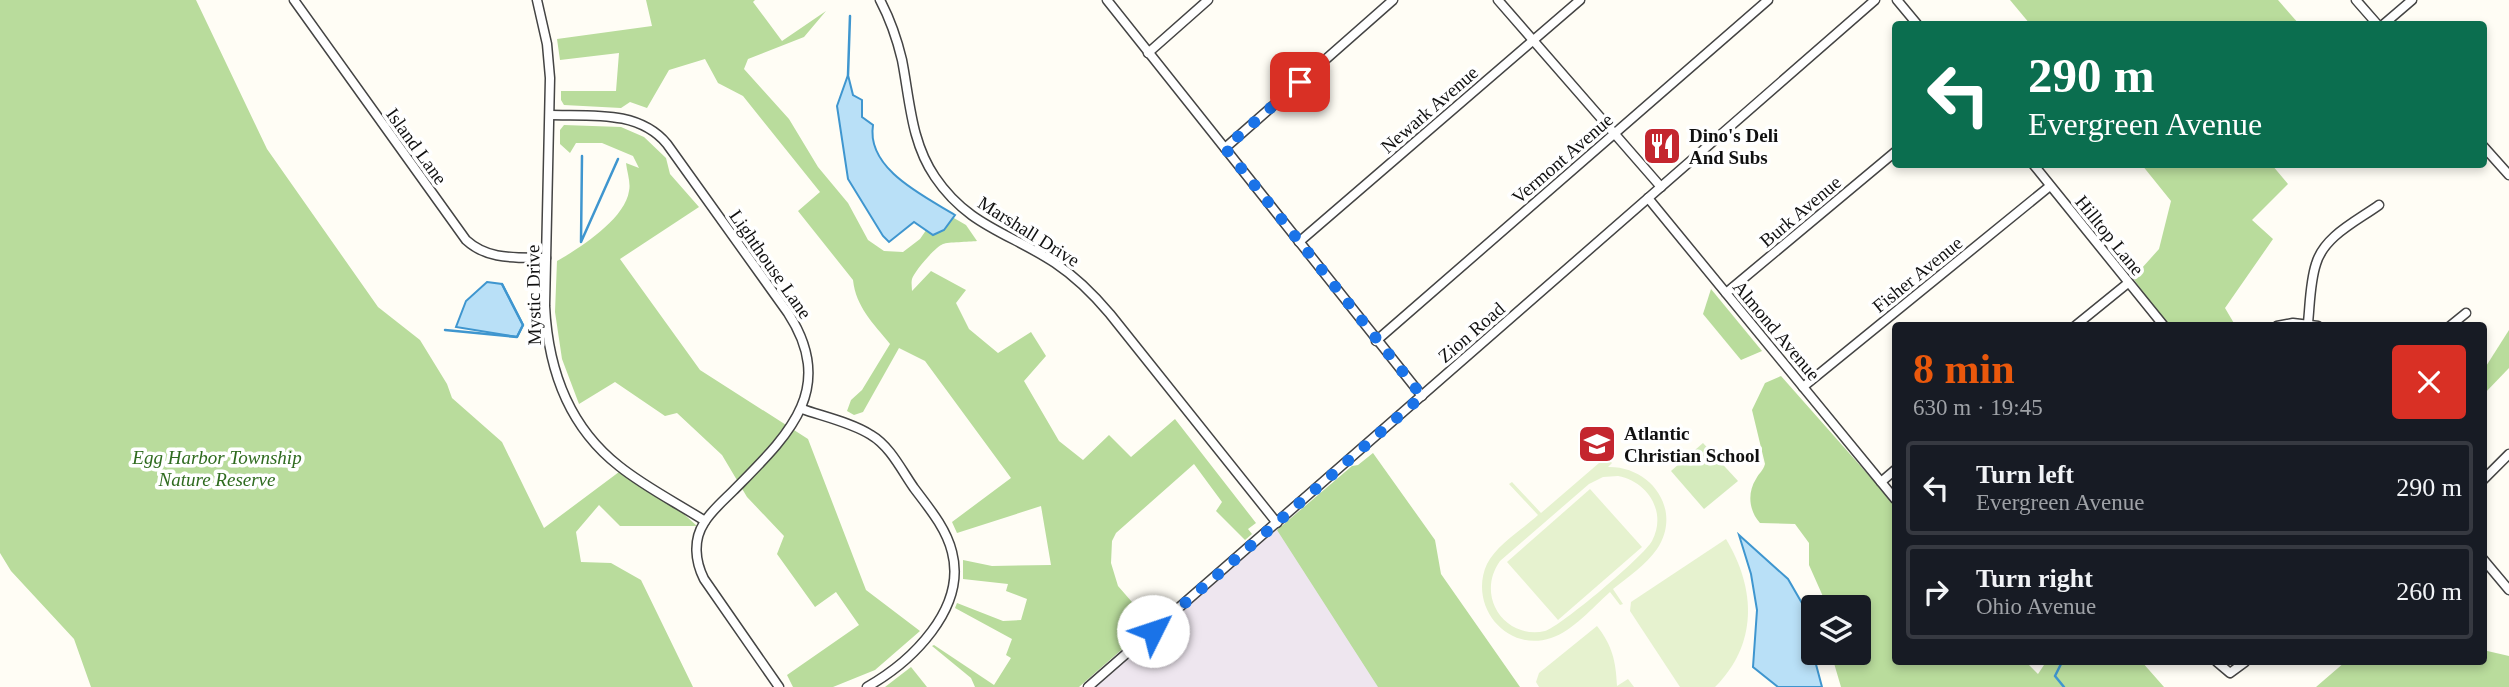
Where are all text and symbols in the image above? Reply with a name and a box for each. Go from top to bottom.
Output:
text: 290 m [2028,48,2155,103]
icon: left [1913,49,2004,140]
pin [1270,52,1330,112]
street label: Newark Avenue [1377,62,1482,157]
icon: arrive [1281,63,1319,101]
street label: Island Lane [382,104,451,189]
text: Evergreen Avenue [2028,106,2262,142]
street label: Vermont Avenue [1508,109,1617,208]
restaurant icon: Dino's Deli And Subs [1641,125,1683,167]
place label: Dino's Deli And Subs [1689,125,1778,168]
street label: Burk Avenue [1756,171,1845,251]
street label: Hilltop Lane [2071,191,2148,279]
street label: Marshall Drive [974,192,1083,271]
street label: Lighthouse Lane [725,206,816,323]
street label: Fisher Avenue [1868,232,1966,317]
street label: Mystic Drive [522,244,545,346]
street label: Almond Avenue [1729,276,1824,384]
street label: Zion Road [1434,298,1509,367]
button: close [2392,345,2466,419]
text: 8 min [1913,346,2015,392]
text: 630 m · 19:45 [1913,395,2043,420]
school or university icon: Atlantic Christian School [1576,423,1618,465]
place label: Atlantic Christian School [1624,423,1760,466]
park label: Egg Harbor Township Nature Reserve [131,447,302,490]
text: Turn left [1976,460,2074,489]
icon: left [1917,469,1955,507]
text: 290 m [2396,473,2462,502]
text: Evergreen Avenue [1976,490,2144,515]
text: Turn right [1976,564,2093,593]
icon: right [1917,573,1955,611]
text: 260 m [2396,577,2462,606]
position arrow [1116,594,1190,668]
text: Ohio Avenue [1976,594,2096,619]
map controls [1801,595,1871,665]
button: layers [1801,595,1871,665]

